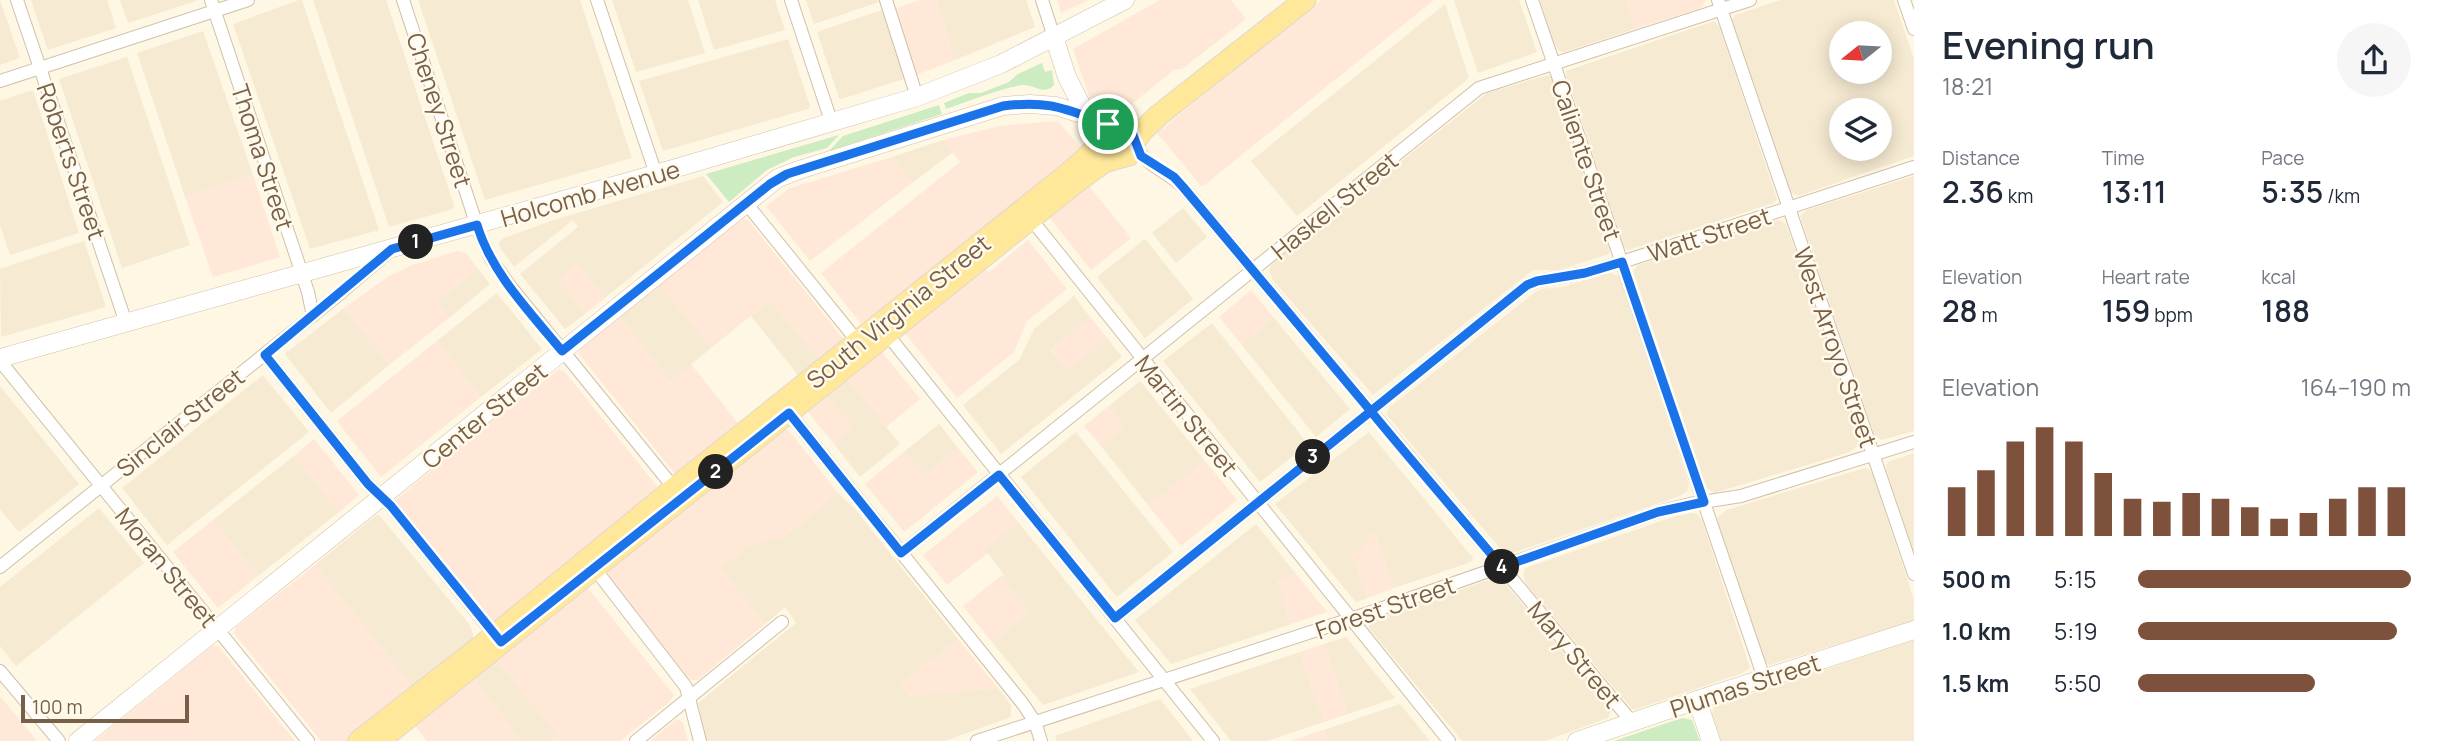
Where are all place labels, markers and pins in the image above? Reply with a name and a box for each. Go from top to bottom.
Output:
pin [1078,94,1138,154]
pin: 1 [398,224,434,260]
pin: 3 [1296,440,1330,475]
pin: 2 [698,454,734,490]
pin: 4 [1484,550,1520,584]

